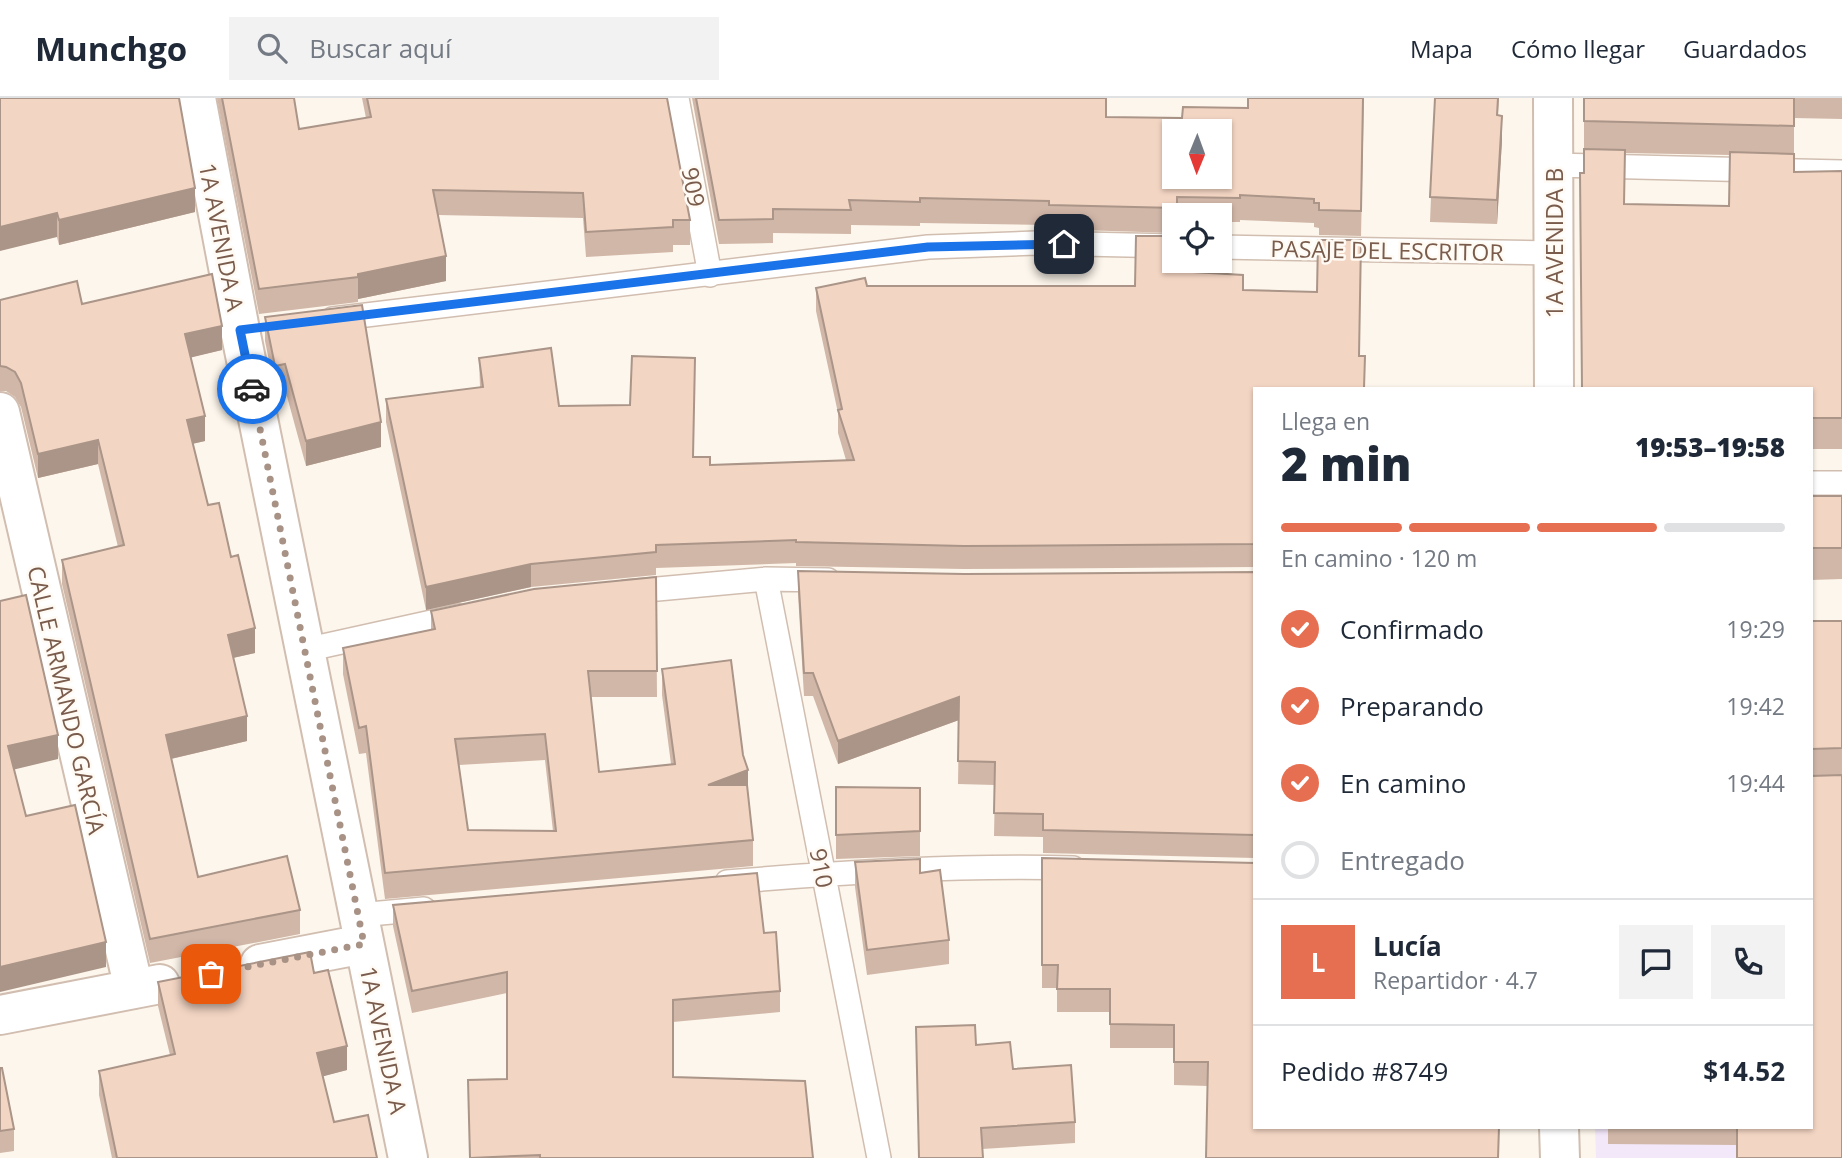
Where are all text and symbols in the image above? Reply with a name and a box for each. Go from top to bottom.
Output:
search box [229,17,719,80]
text: Munchgo [35,26,187,71]
icon: search [253,29,291,67]
text: Buscar aquí [309,30,452,66]
text: Mapa [1410,32,1473,65]
text: Cómo llegar [1511,32,1645,65]
text: Guardados [1683,32,1807,65]
north arrow [1162,119,1232,189]
map controls [1162,119,1232,273]
street label: 1A AVENIDA A [192,160,252,314]
street label: 909 [675,165,713,209]
street label: 1A AVENIDA B [1538,168,1570,318]
button: locate [1162,203,1232,273]
pin [1034,214,1094,274]
icon: home [1045,225,1083,263]
street label: PASAJE DEL ESCRITOR [1270,232,1504,268]
courier [217,354,287,424]
icon: car [233,370,271,408]
text: Llega en [1281,405,1370,437]
text: 19:53–19:58 [1635,429,1785,465]
text: 2 min [1281,432,1412,494]
text: En camino · 120 m [1281,542,1477,574]
street label: CALLE ARMANDO GARCÍA [21,563,114,838]
icon: check [1281,610,1319,648]
text: Confirmado [1340,611,1484,647]
text: 19:29 [1726,613,1785,645]
icon: check [1281,687,1319,725]
text: Preparando [1340,688,1484,724]
text: 19:42 [1726,690,1785,722]
icon: check [1281,764,1319,802]
text: En camino [1340,765,1466,801]
text: 19:44 [1726,767,1785,799]
text: Entregado [1340,842,1465,878]
street label: 910 [803,846,841,890]
button: chat [1619,925,1693,999]
button: phone [1711,925,1785,999]
text: Lucía [1373,928,1442,964]
pin [181,944,241,1004]
text: L [1311,944,1325,980]
icon: bag [192,955,230,993]
street label: 1A AVENIDA A [353,963,415,1117]
text: Repartidor · 4.7 [1373,964,1538,996]
text: Pedido #8749 [1281,1053,1448,1089]
text: $14.52 [1703,1053,1785,1089]

